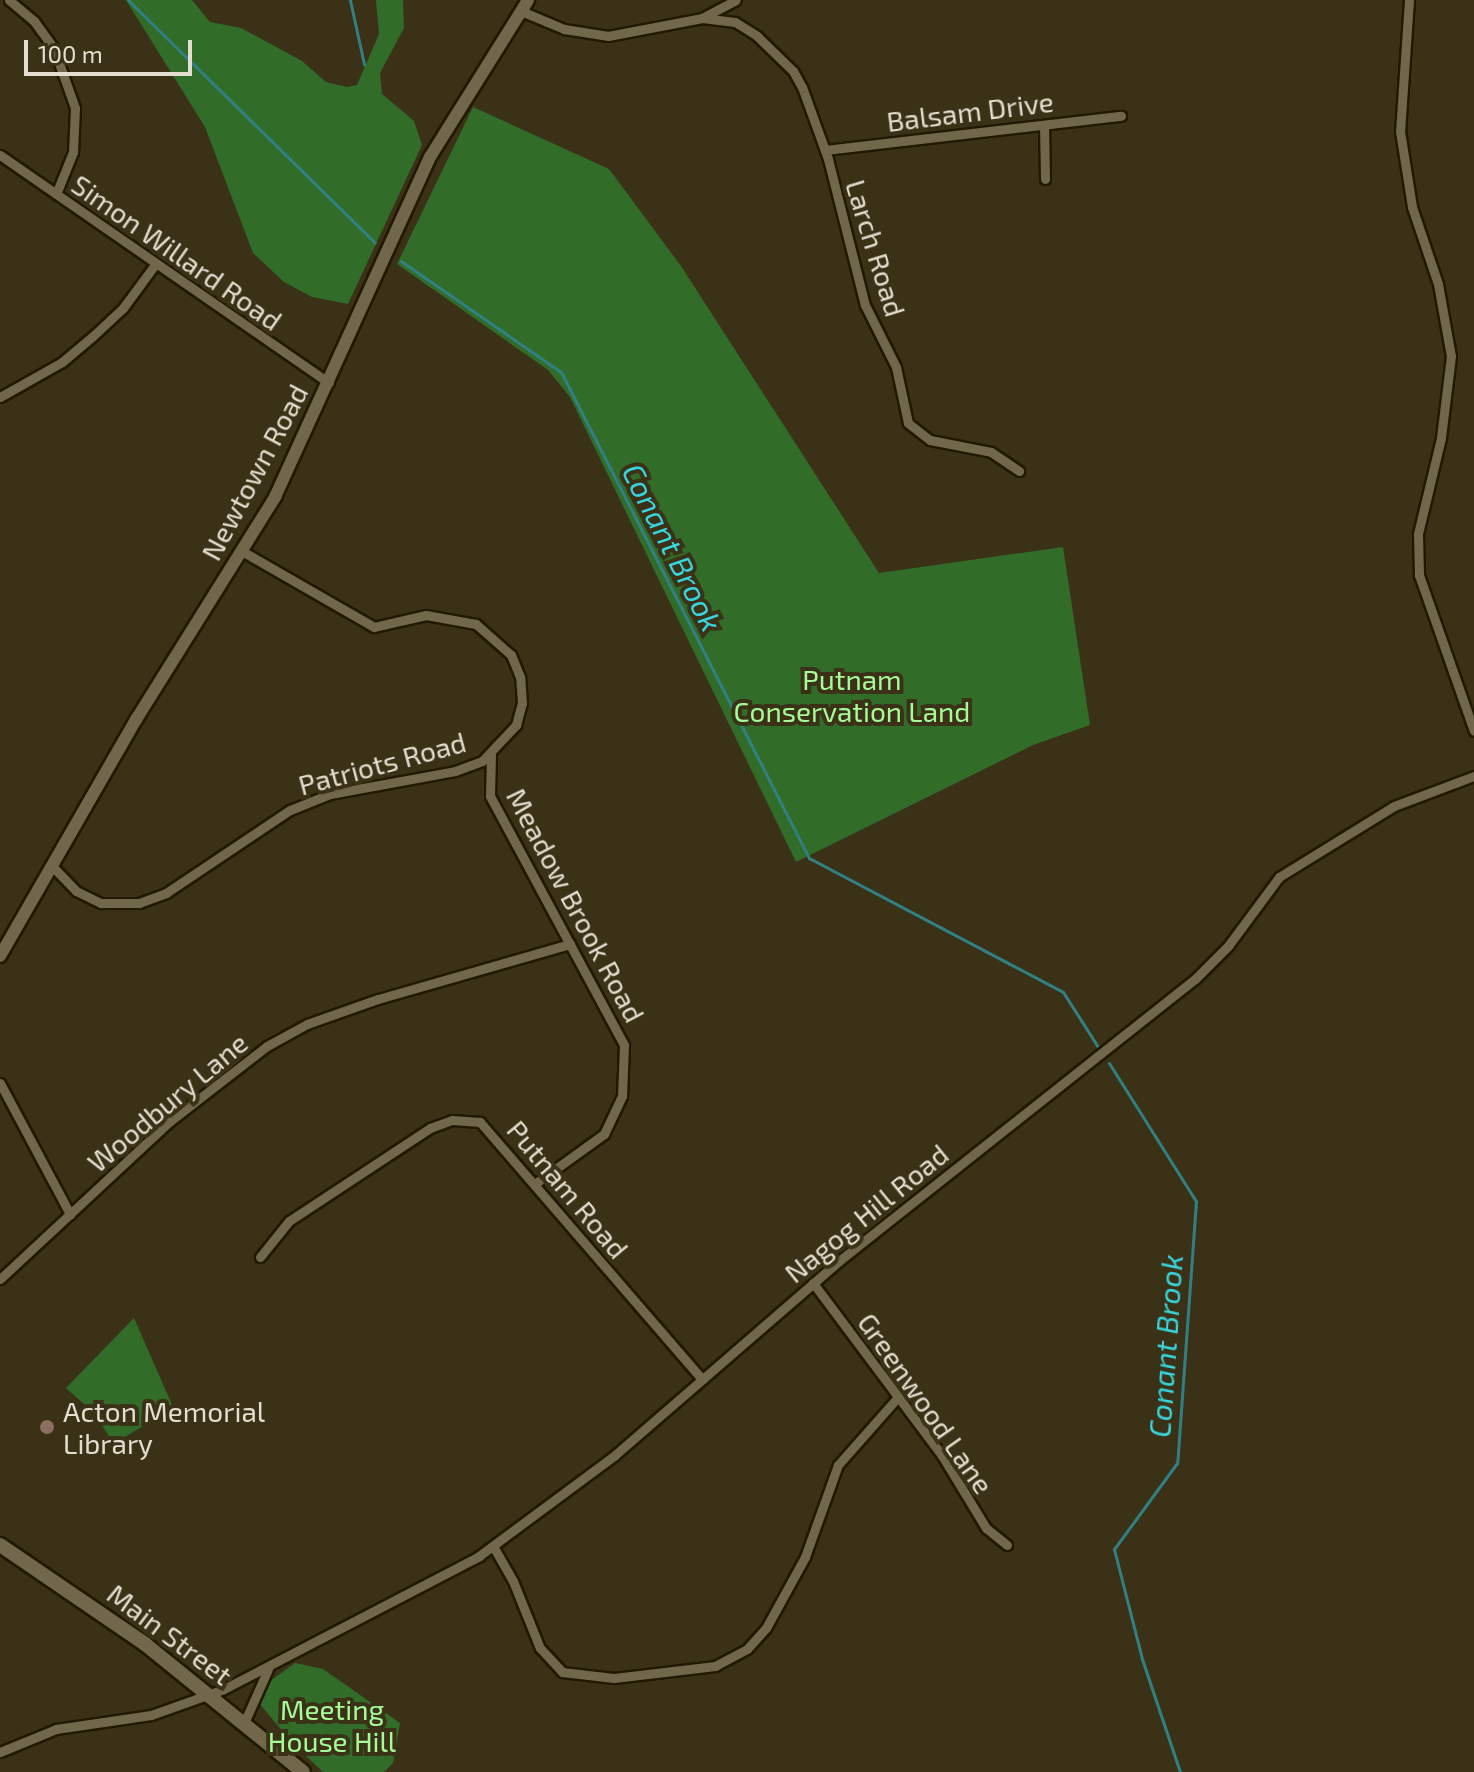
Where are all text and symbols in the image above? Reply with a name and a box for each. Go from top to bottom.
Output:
scale bar [28,24,196,74]
text: 100 m [38,39,103,68]
street label: Balsam Drive [885,84,1055,138]
street label: Simon Willard Road [65,167,289,337]
street label: Larch Road [839,176,913,320]
street label: Newtown Road [194,378,314,566]
water label: Conant Brook [615,457,731,637]
park label: Putnam Conservation Land [734,662,970,728]
street label: Patriots Road [295,724,469,802]
street label: Meadow Brook Road [500,782,652,1028]
street label: Woodbury Lane [80,1025,254,1179]
street label: Putnam Road [500,1113,636,1265]
street label: Nagog Hill Road [777,1137,955,1289]
water label: Conant Brook [1141,1253,1189,1439]
street label: Greenwood Lane [851,1306,1001,1500]
place label: Acton Memorial Library [63,1394,265,1460]
marker: Acton Memorial Library [38,1418,56,1436]
street label: Main Street [101,1576,239,1692]
park label: Meeting House Hill [268,1692,396,1758]

